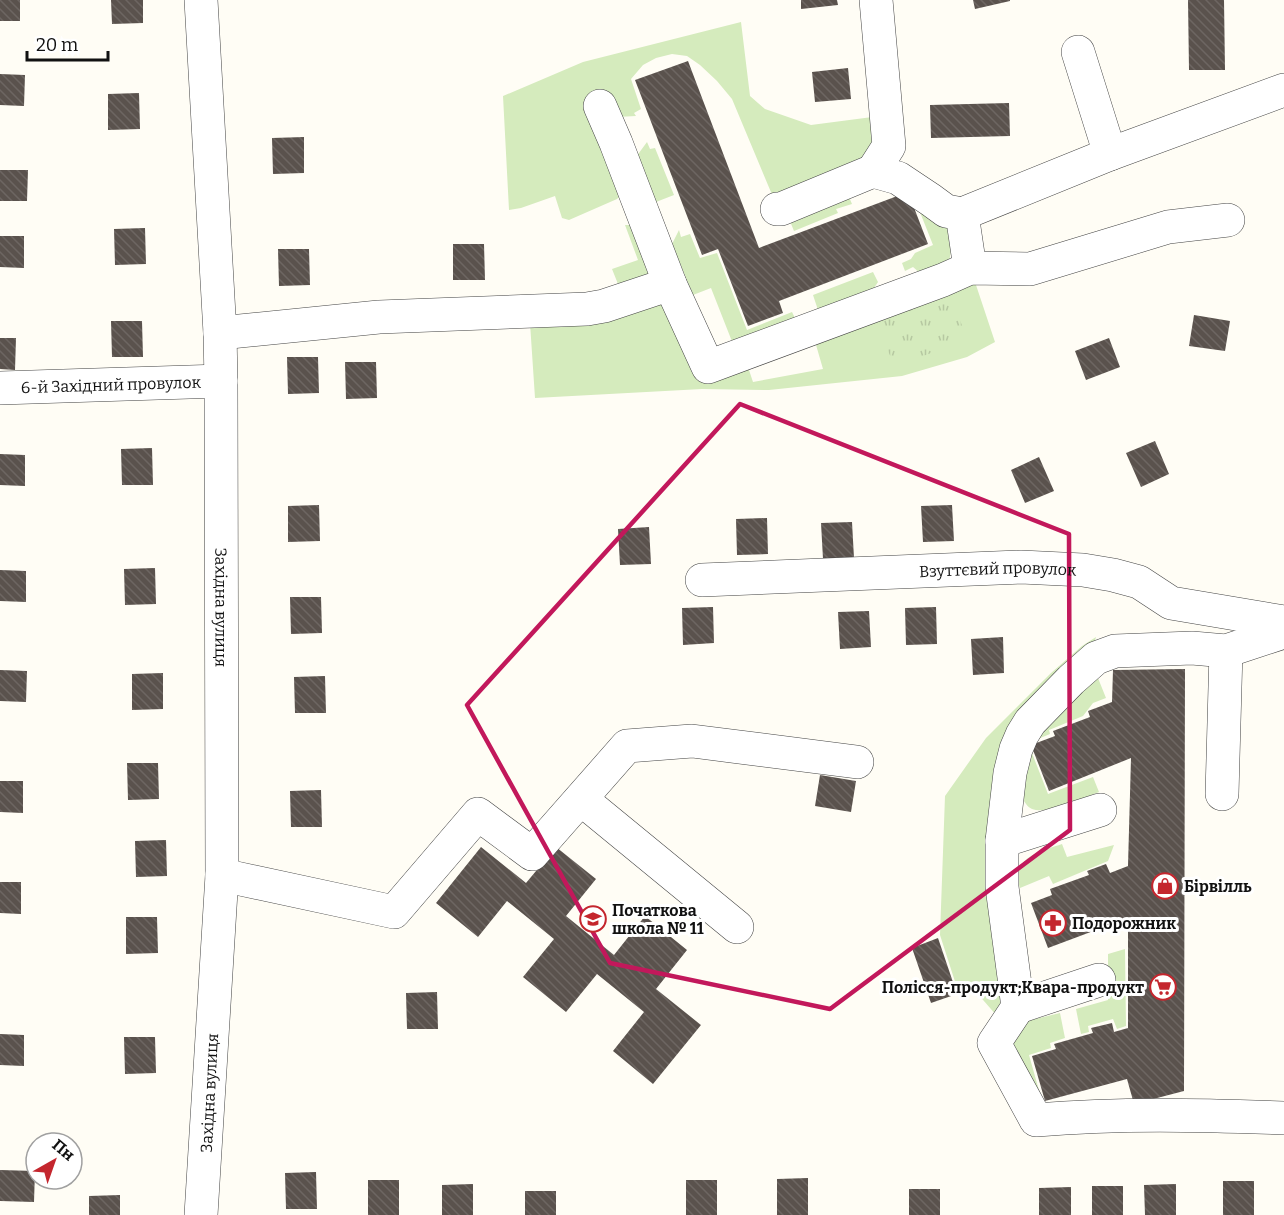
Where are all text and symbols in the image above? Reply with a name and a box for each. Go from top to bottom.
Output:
scale bar [27,24,108,62]
text: 20 m [36,34,78,56]
street label: 6-й Західний провулок [21,373,202,397]
street label: Західна вулиця [211,548,231,667]
street label: Взуттєвий провулок [919,558,1078,581]
shop icon: Бірвілль [1150,871,1180,901]
place label: Бірвілль [1184,877,1252,896]
place label: Початкова школа № 11 [612,901,704,938]
school or university icon: Початкова школа № 11 [578,904,608,934]
pharmacy icon: Подорожник [1038,908,1068,938]
place label: Подорожник [1072,914,1176,933]
supermarket icon: Полісся-продукт;Квара-продукт [1148,972,1178,1002]
place label: Полісся-продукт;Квара-продукт [882,978,1144,997]
street label: Західна вулиця [197,1033,222,1153]
north arrow [24,1131,84,1191]
text: Пн [48,1135,78,1165]

